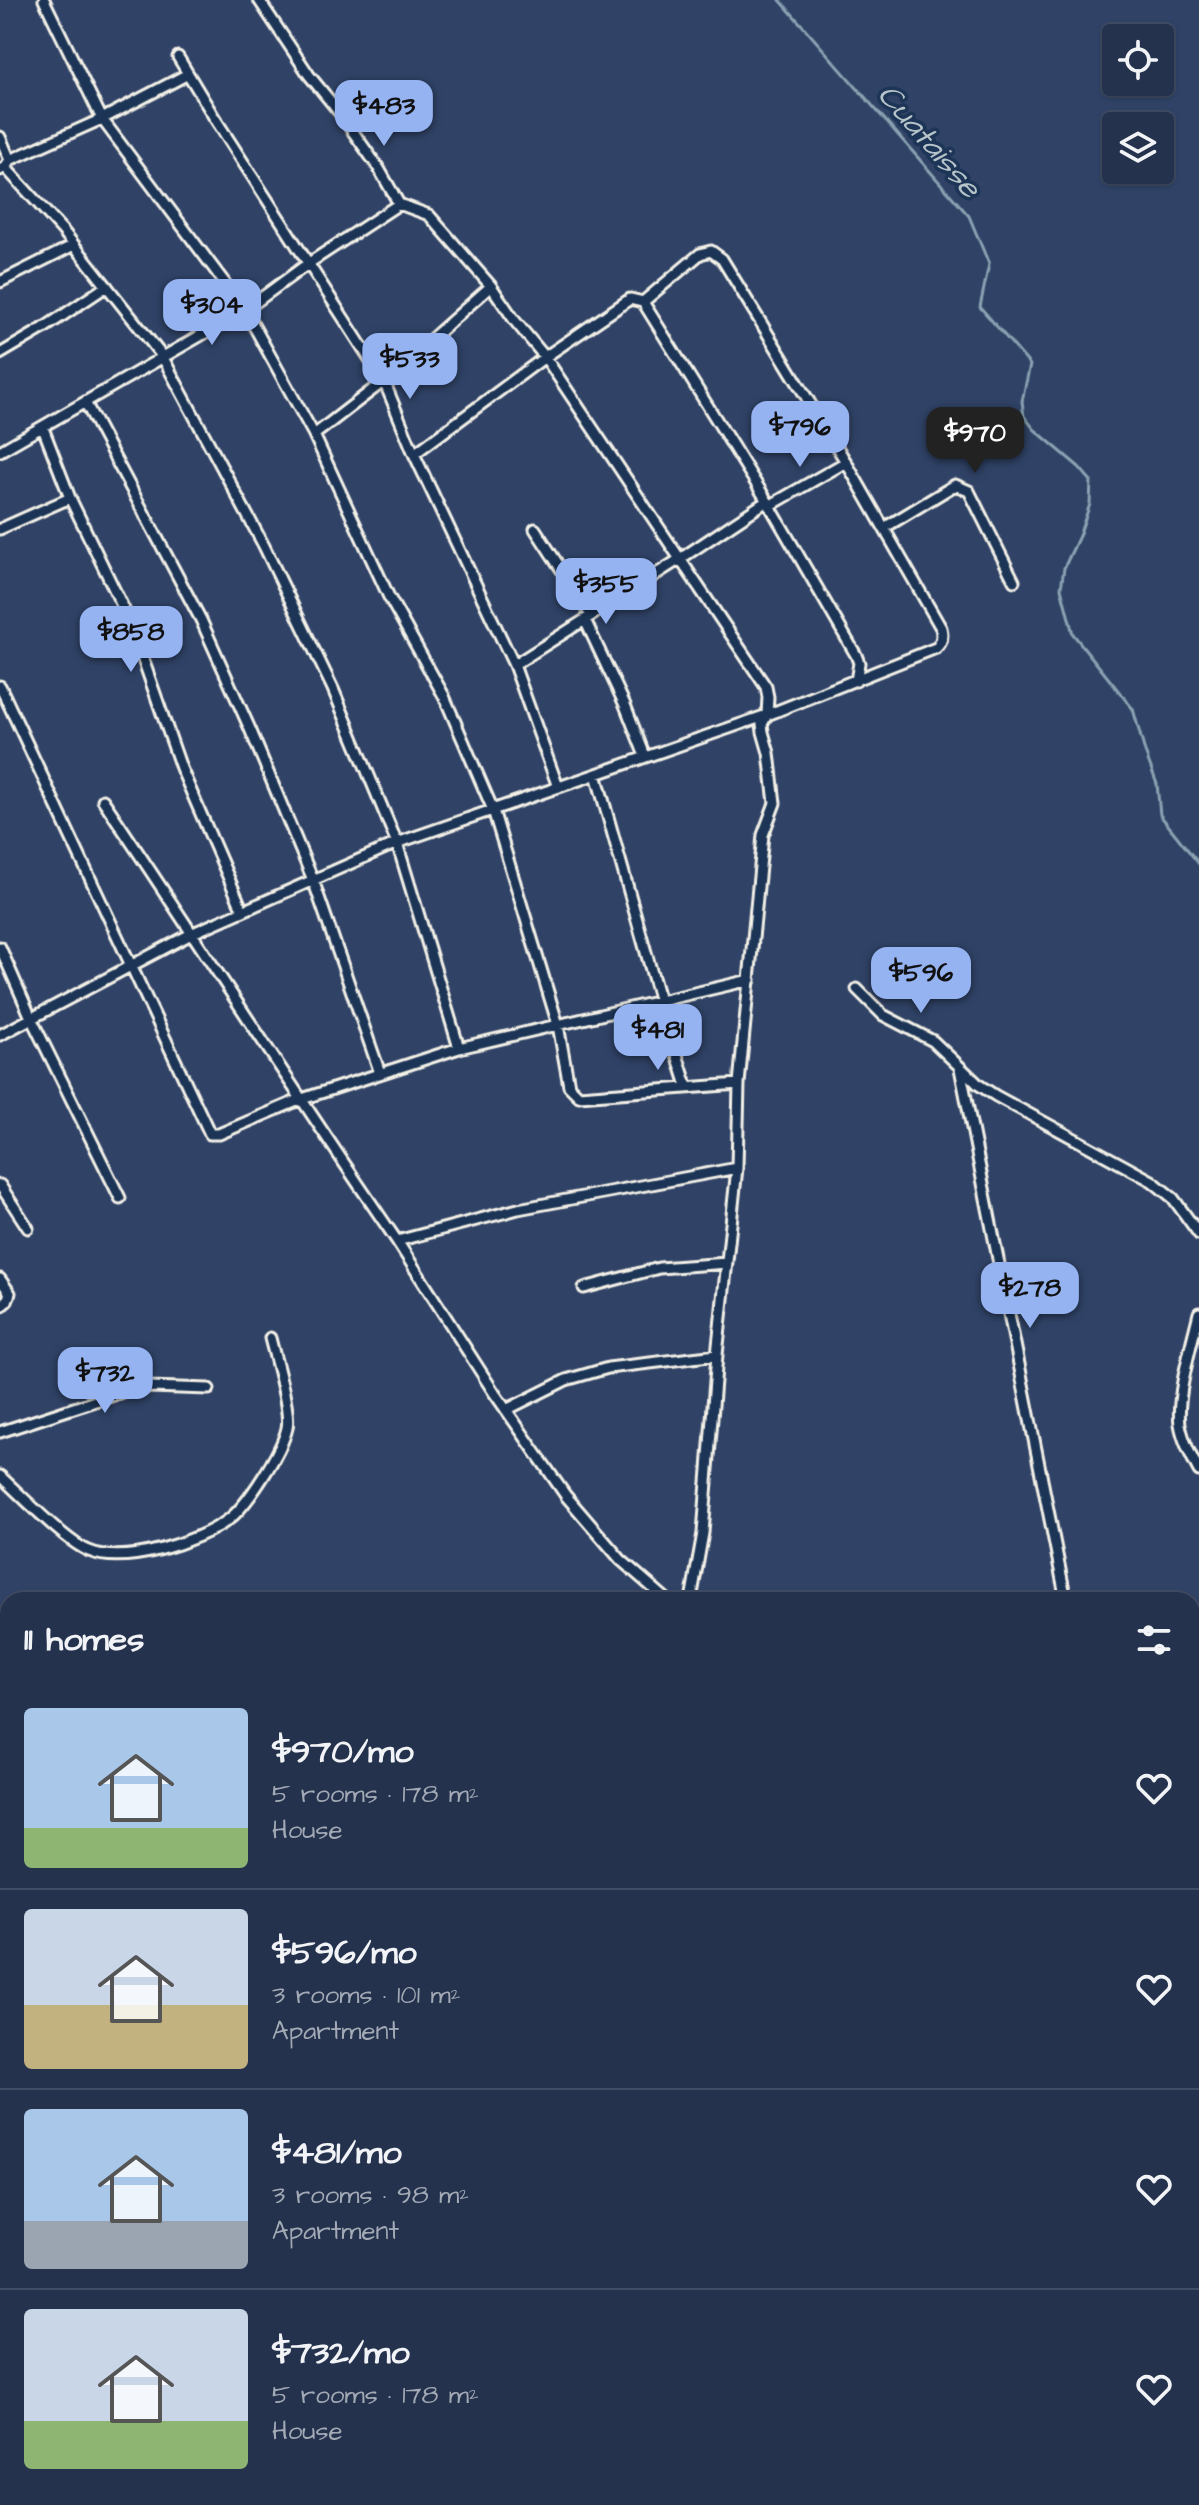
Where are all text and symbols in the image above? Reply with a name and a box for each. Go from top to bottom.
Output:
map controls [1102,24,1174,184]
button: locate [1102,24,1174,96]
water label: Cuataisse [866,74,992,209]
pin: $483 [337,80,431,148]
text: $483 [353,88,415,124]
button: layers [1102,112,1174,184]
pin: $304 [165,279,259,347]
text: $304 [181,287,243,323]
pin: $533 [363,333,457,401]
text: $533 [380,341,440,377]
pin: $796 [753,401,847,469]
pin: $970 [928,407,1022,475]
text: $796 [769,409,831,445]
text: $970 [944,415,1006,451]
pin: $355 [559,558,653,626]
text: $355 [574,566,638,602]
pin: $858 [84,606,178,674]
text: $858 [98,614,164,650]
pin: $596 [874,947,968,1015]
text: $596 [889,955,953,991]
pin: $481 [611,1004,705,1072]
text: $481 [632,1012,684,1048]
pin: $278 [983,1262,1077,1330]
text: $278 [999,1270,1061,1306]
pin: $732 [58,1347,152,1415]
text: $732 [76,1355,134,1391]
text: 11 homes [24,1616,144,1664]
icon: filters [1132,1618,1176,1662]
text: $970/mo [272,1728,414,1776]
icon: home [88,1740,184,1836]
icon: heart [1132,1766,1176,1810]
text: 5 rooms · 178 m² [272,1776,479,1812]
text: House [272,1812,343,1848]
text: $596/mo [272,1929,417,1977]
icon: home [88,1941,184,2037]
icon: heart [1132,1967,1176,2011]
text: 3 rooms · 101 m² [272,1977,460,2013]
text: Apartment [272,2013,399,2049]
text: $481/mo [272,2129,402,2177]
icon: home [88,2141,184,2237]
icon: heart [1132,2167,1176,2211]
text: 3 rooms · 98 m² [272,2177,469,2213]
text: Apartment [272,2213,399,2249]
text: $732/mo [272,2329,410,2377]
icon: home [88,2341,184,2437]
icon: heart [1132,2367,1176,2411]
text: 5 rooms · 178 m² [272,2377,479,2413]
text: House [272,2413,343,2449]

